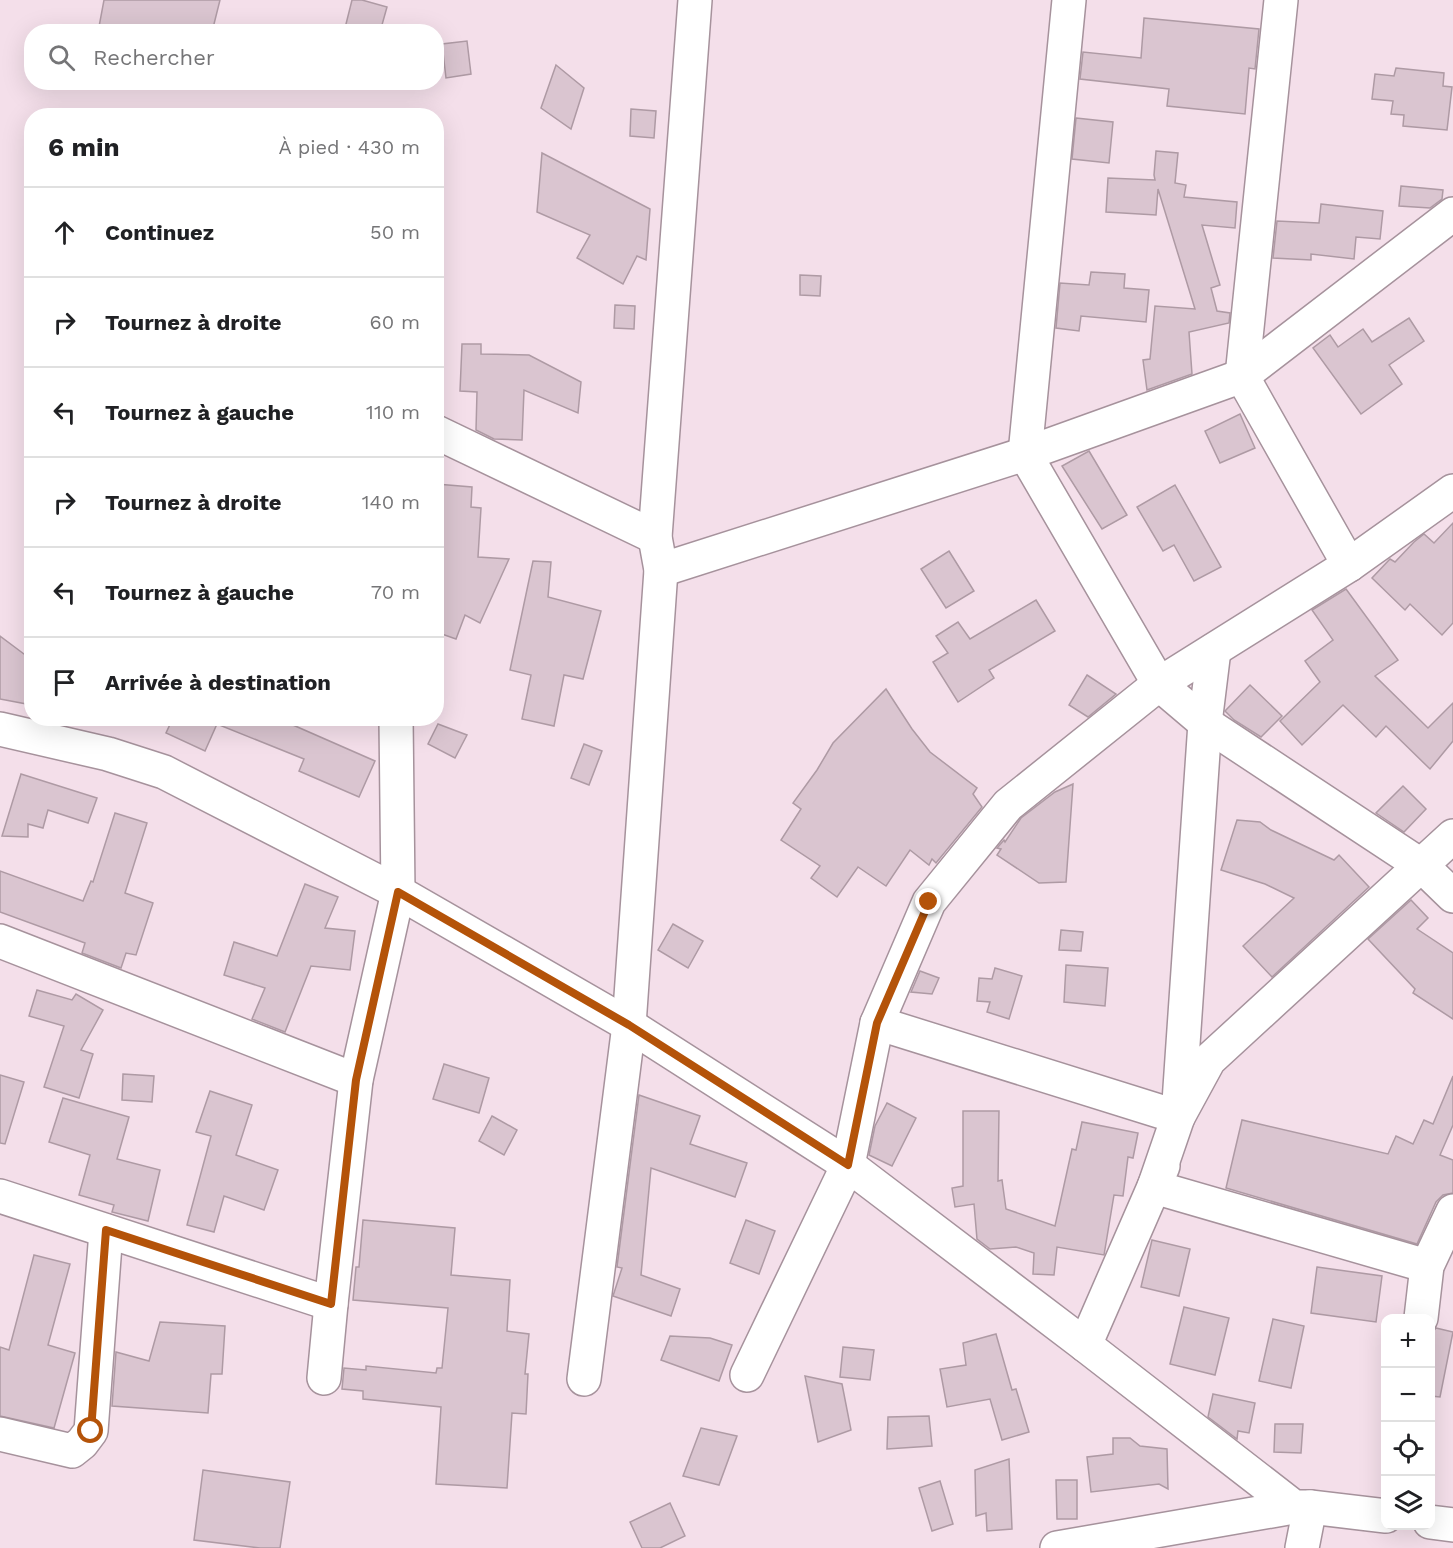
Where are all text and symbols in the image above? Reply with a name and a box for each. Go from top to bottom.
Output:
search box [24,24,444,90]
icon: search [45,41,78,74]
text: Rechercher [93,45,215,70]
text: 6 min [48,132,120,162]
text: À pied · 430 m [278,135,420,159]
icon: ahead [48,216,81,249]
text: Continuez [105,220,214,245]
text: 50 m [370,220,420,244]
icon: right [48,306,81,339]
text: Tournez à droite [105,310,282,335]
text: 60 m [370,310,420,334]
icon: left [48,396,81,429]
text: Tournez à gauche [105,400,294,425]
text: 110 m [366,400,420,424]
icon: right [48,486,81,519]
text: Tournez à droite [105,490,282,515]
text: 140 m [362,490,420,514]
icon: left [48,576,81,609]
text: Tournez à gauche [105,580,294,605]
text: 70 m [371,580,420,604]
icon: arrive [48,666,81,699]
text: Arrivée à destination [105,670,331,695]
route end [915,888,941,914]
map controls [1381,1314,1435,1530]
button: + [1381,1314,1435,1368]
button: − [1381,1368,1435,1422]
route start [77,1417,103,1443]
button: locate [1381,1422,1435,1476]
button: layers [1381,1476,1435,1530]

